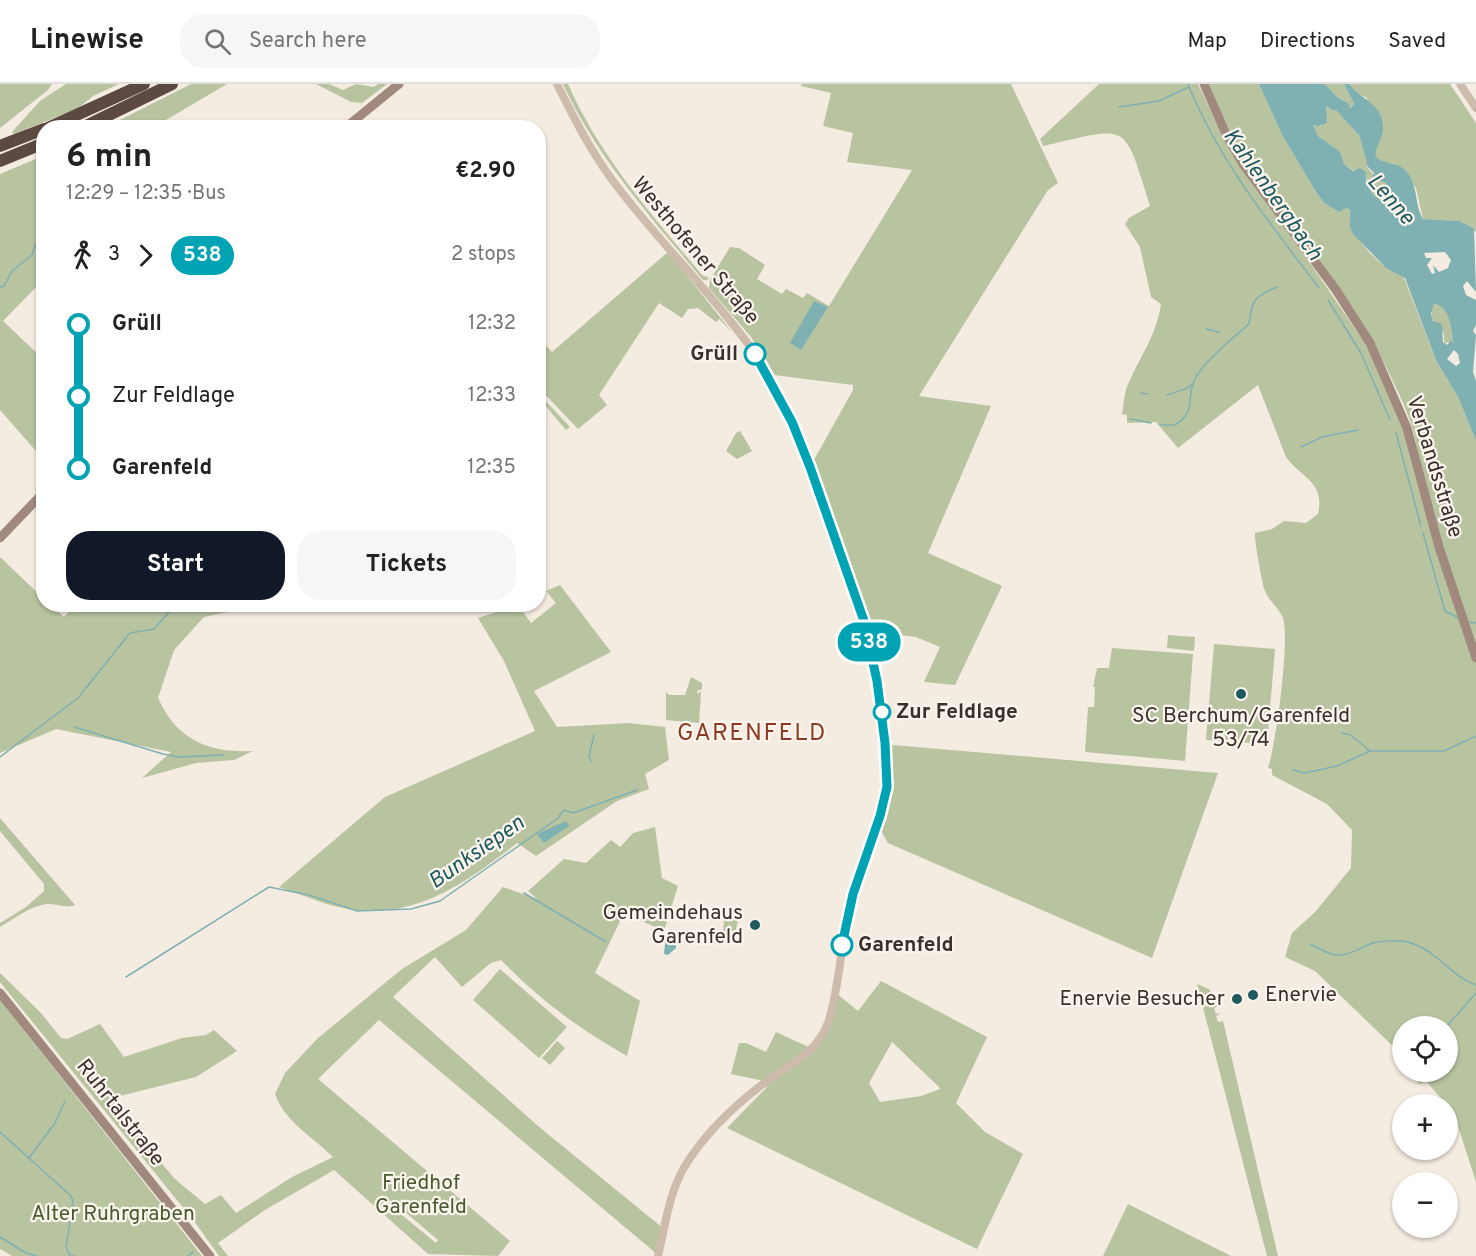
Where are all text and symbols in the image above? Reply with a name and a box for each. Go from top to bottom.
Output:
search box [180,14,600,68]
text: Linewise [30,23,144,59]
icon: search [201,25,234,58]
text: Search here [249,28,366,55]
text: Map [1187,28,1227,55]
text: Directions [1260,28,1355,55]
text: Saved [1388,28,1446,55]
water label: Kahlenbergbach [1216,124,1328,266]
text: 6 min [66,137,152,179]
text: €2.90 [455,158,516,185]
water label: Lenne [1361,169,1420,232]
street label: Westhofener Straße [625,171,765,331]
text: 12:29 – 12:35 · Bus [66,181,226,207]
icon: walk [66,239,99,272]
icon: forward [129,239,162,272]
text: 3 [108,242,120,268]
text: 538 [183,242,222,269]
text: 2 stops [451,242,516,268]
text: Grüll [112,311,162,338]
text: 12:32 [468,311,516,337]
place label: Grüll [690,341,738,368]
marker: Grüll [744,343,766,365]
text: Zur Feldlage [112,383,235,410]
text: 12:33 [468,383,516,409]
street label: Verbandsstraße [1400,393,1468,541]
text: Garenfeld [112,455,212,482]
text: 12:35 [467,455,516,481]
button: Start [66,531,285,600]
button: Tickets [297,531,516,600]
line badge: 538 [834,622,904,662]
text: 538 [850,629,888,656]
marker: SC Berchum/Garenfeld 53/74 [1234,687,1248,701]
place label: Zur Feldlage [896,699,1018,726]
marker: Zur Feldlage [873,703,891,721]
place label: SC Berchum/Garenfeld 53/74 [1132,703,1350,754]
district label: GARENFELD [677,719,827,749]
water label: Bunksiepen [424,810,530,896]
place label: Gemeindehaus Garenfeld [602,900,743,951]
marker: Gemeindehaus Garenfeld [748,918,762,932]
place label: Garenfeld [858,932,954,959]
marker: Garenfeld [831,934,853,956]
place label: Enervie [1265,982,1337,1009]
place label: Enervie Besucher [1059,986,1225,1013]
marker: Enervie [1246,988,1260,1002]
marker: Enervie Besucher [1230,992,1244,1006]
map controls [1392,1016,1458,1238]
button: locate [1392,1016,1458,1082]
street label: Ruhrtalstraße [70,1054,170,1172]
button: + [1392,1094,1458,1160]
park label: Friedhof Garenfeld [375,1170,467,1221]
button: − [1392,1172,1458,1238]
park label: Alter Ruhrgraben [31,1201,195,1228]

